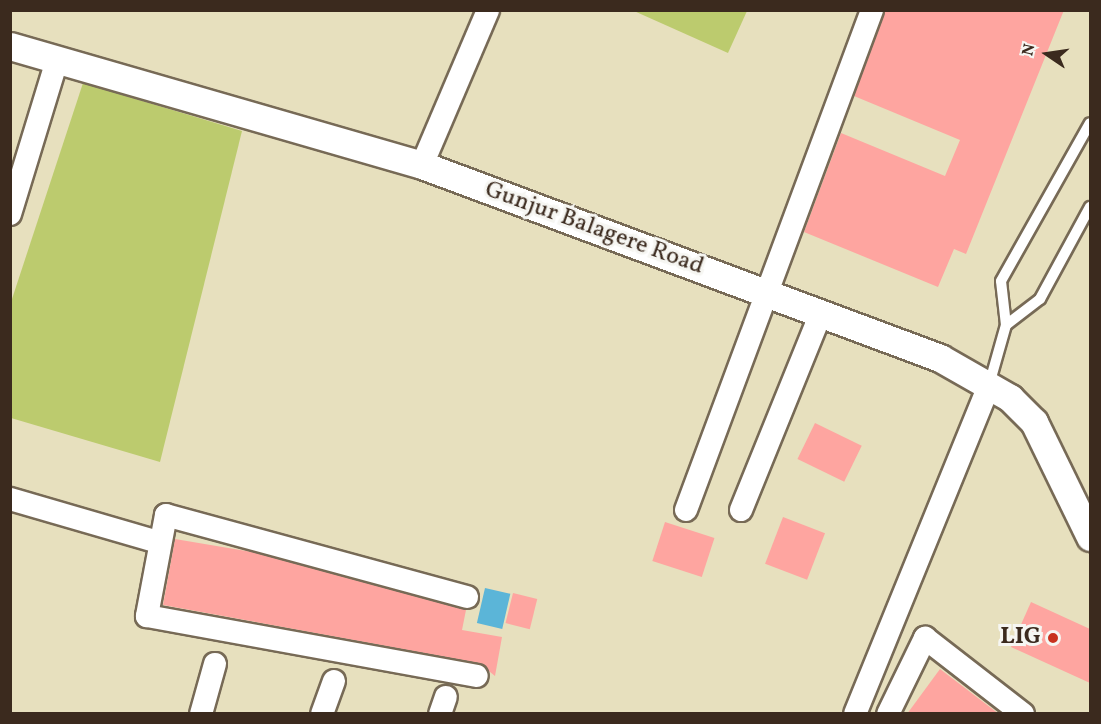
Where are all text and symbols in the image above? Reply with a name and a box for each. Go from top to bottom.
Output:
north arrow [1017,24,1077,84]
text: N [1017,42,1041,58]
street label: Gunjur Balagere Road [481,176,707,282]
place label: LIG [1000,624,1041,652]
marker: LIG [1046,631,1060,645]

